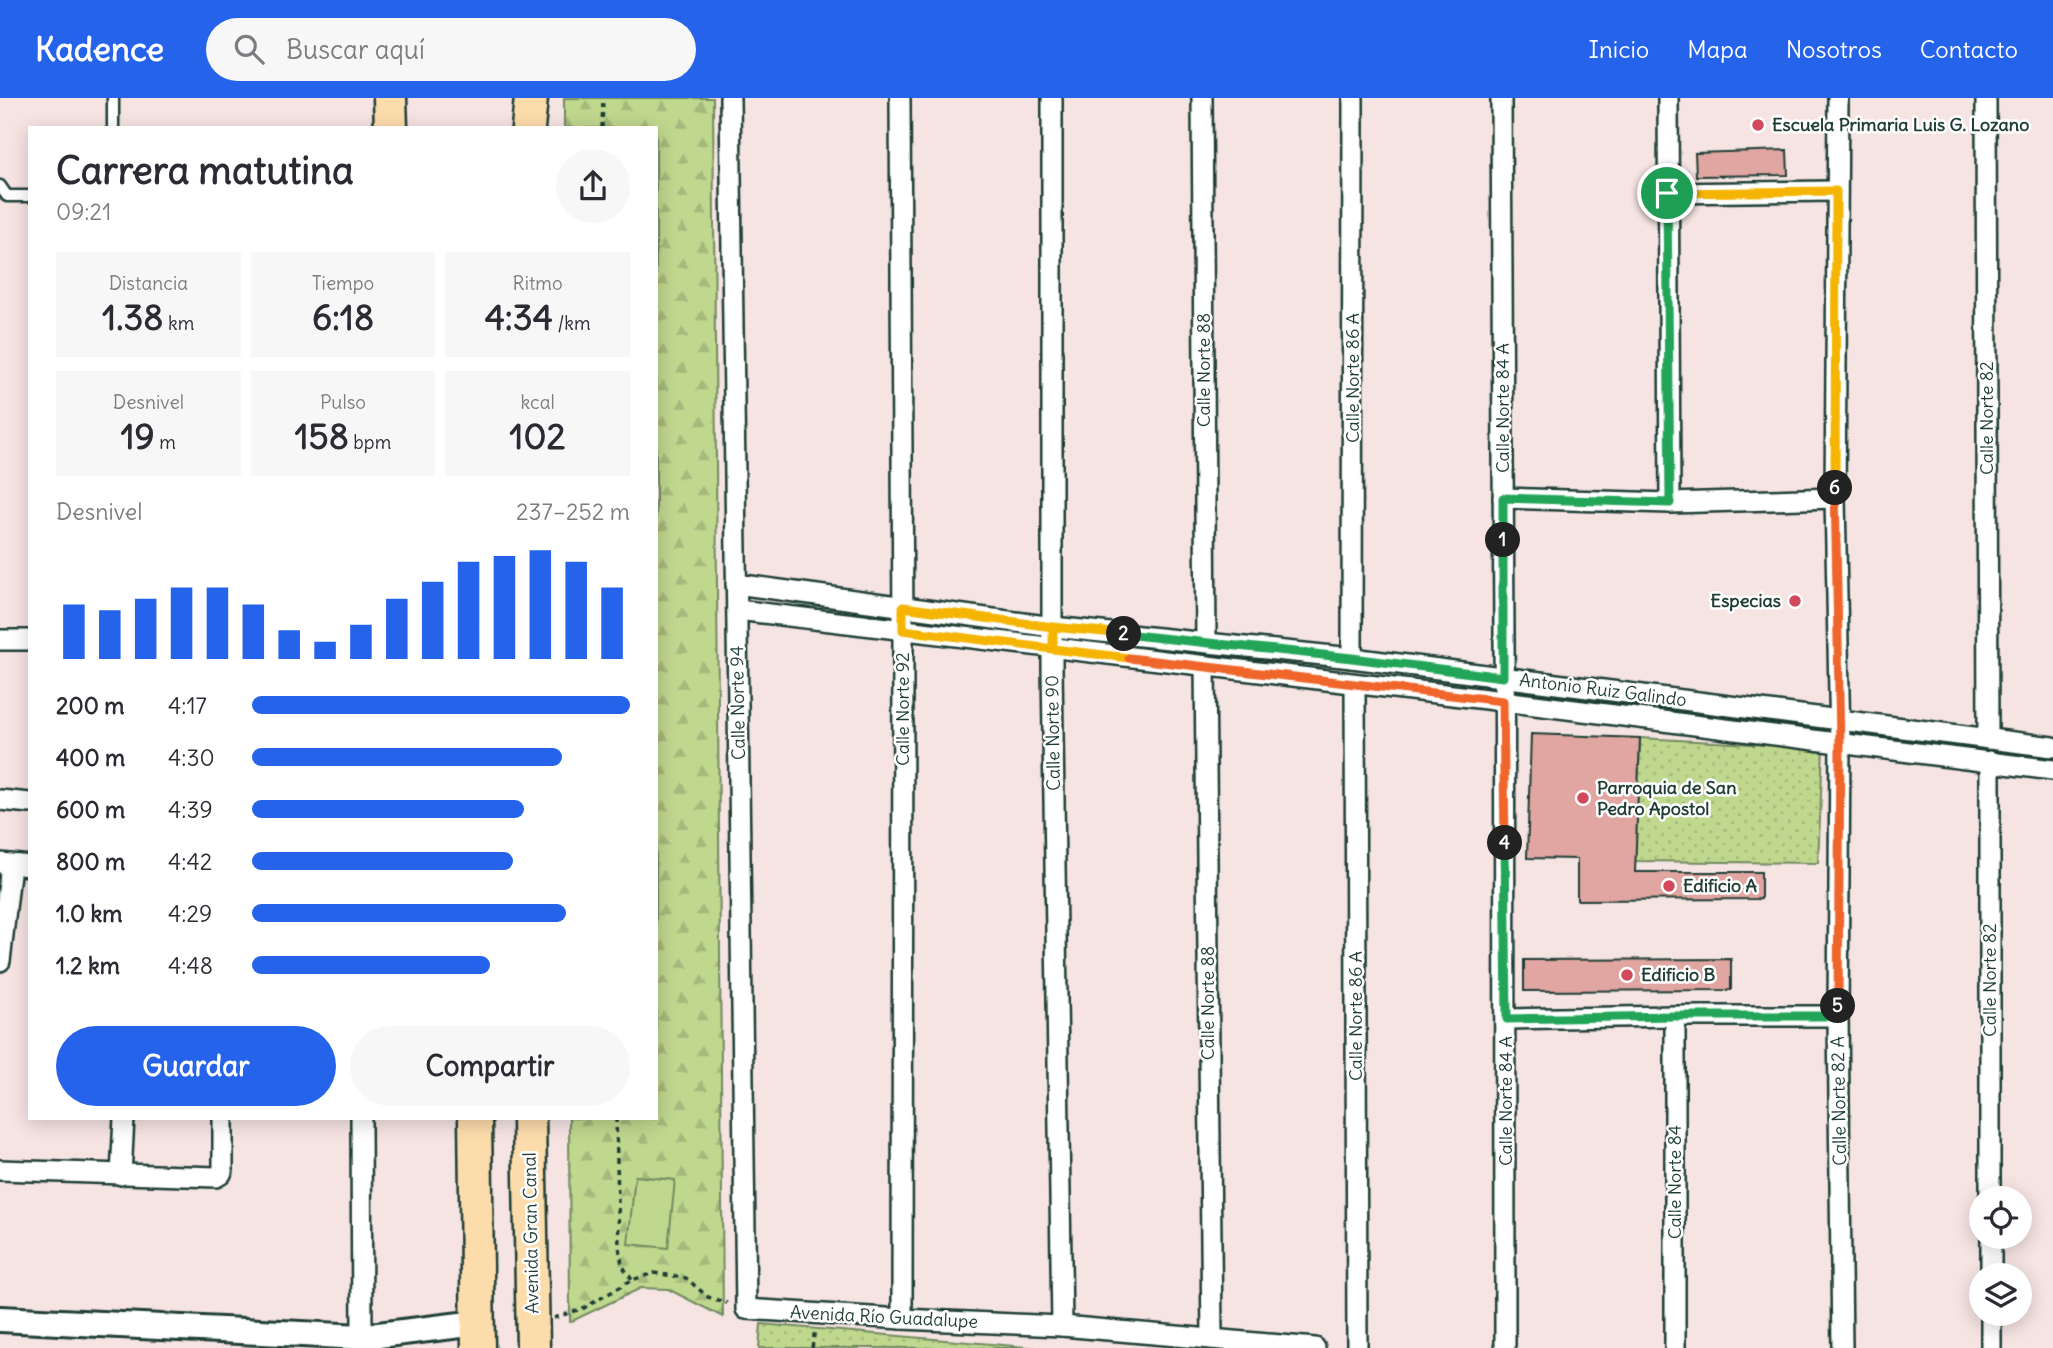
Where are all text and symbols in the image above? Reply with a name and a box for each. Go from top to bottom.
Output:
search box [206,18,696,81]
text: Kadence [35,28,164,70]
icon: search [230,30,268,68]
text: Buscar aquí [286,33,425,66]
text: Inicio [1589,34,1649,64]
text: Mapa [1687,34,1748,64]
text: Nosotros [1786,34,1882,64]
text: Contacto [1920,34,2018,64]
place label: Escuela Primaria Luis G. Lozano [1772,113,2029,136]
marker: Escuela Primaria Luis G. Lozano [1750,117,1766,133]
text: Carrera matutina [56,147,354,194]
button: share [556,149,630,223]
pin [1637,163,1697,223]
icon: arrive [1648,174,1686,212]
text: 09:21 [56,197,111,226]
text: Distancia [109,271,188,295]
text: Tiempo [312,271,374,295]
text: Ritmo [513,271,563,295]
text: 1.38 [102,295,163,339]
text: 6:18 [312,295,374,339]
text: 4:34 [485,295,553,339]
text: km [163,311,194,335]
text: /km [553,311,591,335]
street label: Calle Norte 88 [1192,313,1215,427]
street label: Calle Norte 86 A [1341,313,1364,443]
street label: Calle Norte 84 A [1491,343,1514,473]
street label: Calle Norte 82 [1975,361,1998,475]
text: Desnivel [113,390,184,414]
text: Pulso [320,390,366,414]
text: kcal [521,390,555,414]
text: 19 [121,414,155,458]
text: 158 [295,414,349,458]
text: 102 [510,414,566,458]
text: m [155,430,176,454]
text: bpm [349,430,391,454]
pin: 6 [1818,470,1853,506]
text: 6 [1829,475,1840,499]
text: Desnivel [56,497,142,526]
text: 237–252 m [516,497,630,526]
pin: 1 [1486,522,1520,558]
text: 1 [1499,527,1506,551]
place label: Especias [1711,589,1781,612]
marker: Especias [1787,593,1803,609]
pin: 2 [1106,616,1142,652]
text: 2 [1118,621,1129,645]
street label: Calle Norte 94 [725,646,750,760]
street label: Calle Norte 92 [891,652,914,766]
street label: Antonio Ruiz Galindo [1518,668,1688,711]
street label: Calle Norte 90 [1040,675,1065,791]
text: 200 m [56,691,125,720]
text: 4:17 [168,691,207,720]
text: 400 m [56,743,125,772]
text: 4:30 [168,743,215,772]
place label: Parroquia de San Pedro Apostol [1597,776,1737,820]
marker: Parroquia de San Pedro Apostol [1575,790,1591,806]
text: 600 m [56,795,125,824]
text: 4:39 [168,795,213,824]
pin: 4 [1488,826,1522,860]
text: 4 [1499,830,1510,854]
text: 800 m [56,847,125,876]
text: 4:42 [168,847,212,876]
place label: Edificio A [1683,874,1757,897]
marker: Edificio A [1661,878,1677,894]
text: 1.0 km [56,899,122,928]
text: 4:29 [168,899,212,928]
street label: Calle Norte 82 [1978,923,2001,1037]
street label: Calle Norte 88 [1196,946,1219,1060]
text: 1.2 km [56,951,120,980]
text: 4:48 [168,951,213,980]
street label: Calle Norte 86 A [1344,951,1367,1081]
place label: Edificio B [1641,963,1715,986]
marker: Edificio B [1619,967,1635,983]
pin: 5 [1820,988,1856,1024]
text: 5 [1832,993,1843,1017]
button: Guardar [56,1026,336,1106]
button: Compartir [350,1026,630,1106]
street label: Calle Norte 84 A [1494,1036,1517,1166]
street label: Calle Norte 82 A [1826,1036,1851,1166]
street label: Calle Norte 84 [1663,1125,1686,1239]
street label: Avenida Gran Canal [518,1152,543,1314]
map controls [1969,1186,2032,1326]
button: locate [1969,1186,2032,1249]
button: layers [1969,1263,2032,1326]
street label: Avenida Río Guadalupe [789,1300,979,1333]

